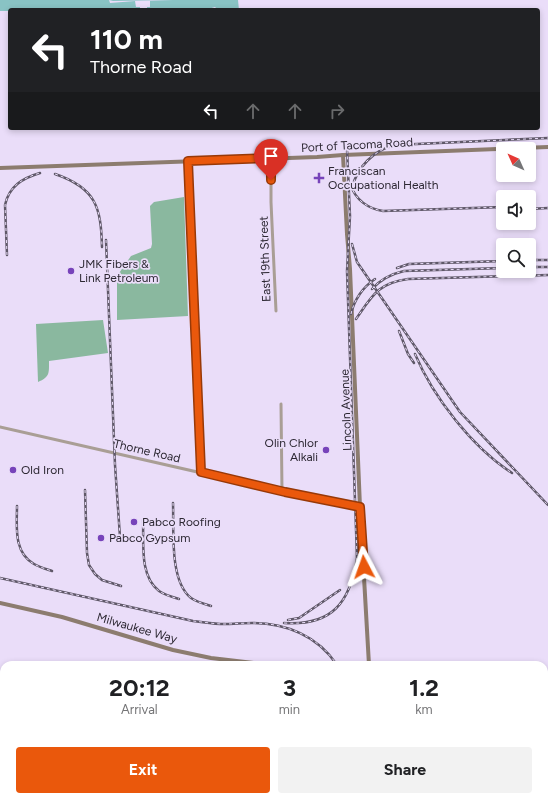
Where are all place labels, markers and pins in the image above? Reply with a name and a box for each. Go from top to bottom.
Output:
pin [254,139,288,180]
place label: Franciscan Occupational Health [328,164,439,192]
marker: Franciscan Occupational Health [313,172,325,184]
place label: JMK Fibers & Link Petroleum [79,257,159,285]
marker: JMK Fibers & Link Petroleum [66,266,76,276]
place label: Olin Chlor Alkali [265,436,318,464]
marker: Olin Chlor Alkali [321,445,331,455]
place label: Old Iron [21,463,64,477]
marker: Old Iron [8,465,18,475]
place label: Pabco Roofing [142,515,221,529]
marker: Pabco Roofing [129,517,139,527]
place label: Pabco Gypsum [109,531,190,545]
marker: Pabco Gypsum [96,533,106,543]

